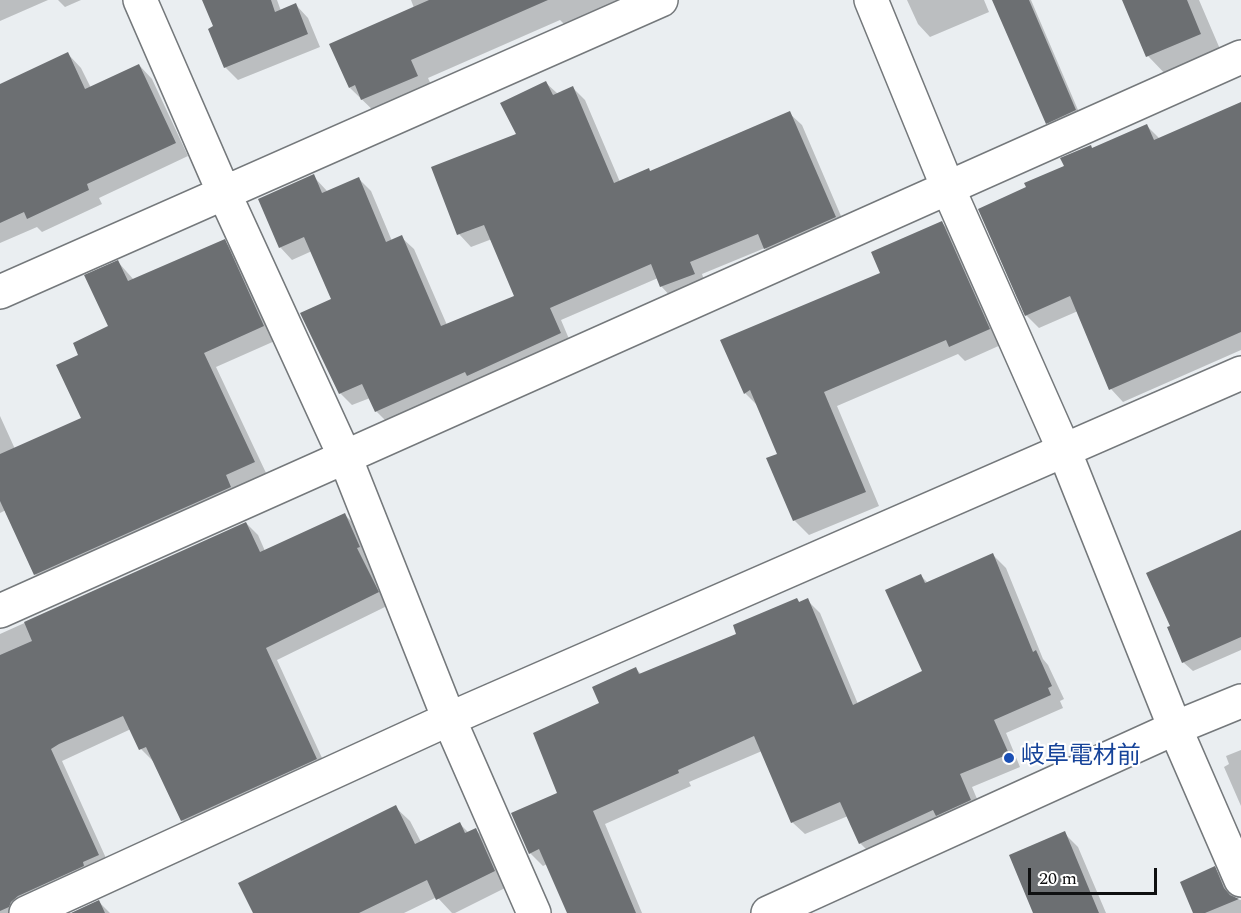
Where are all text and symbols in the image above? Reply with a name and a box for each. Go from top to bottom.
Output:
place label: 岐阜電材前 [1021,744,1141,772]
marker: 岐阜電材前 [1002,751,1016,765]
scale bar [1031,856,1160,894]
text: 20 m [1039,865,1077,892]

